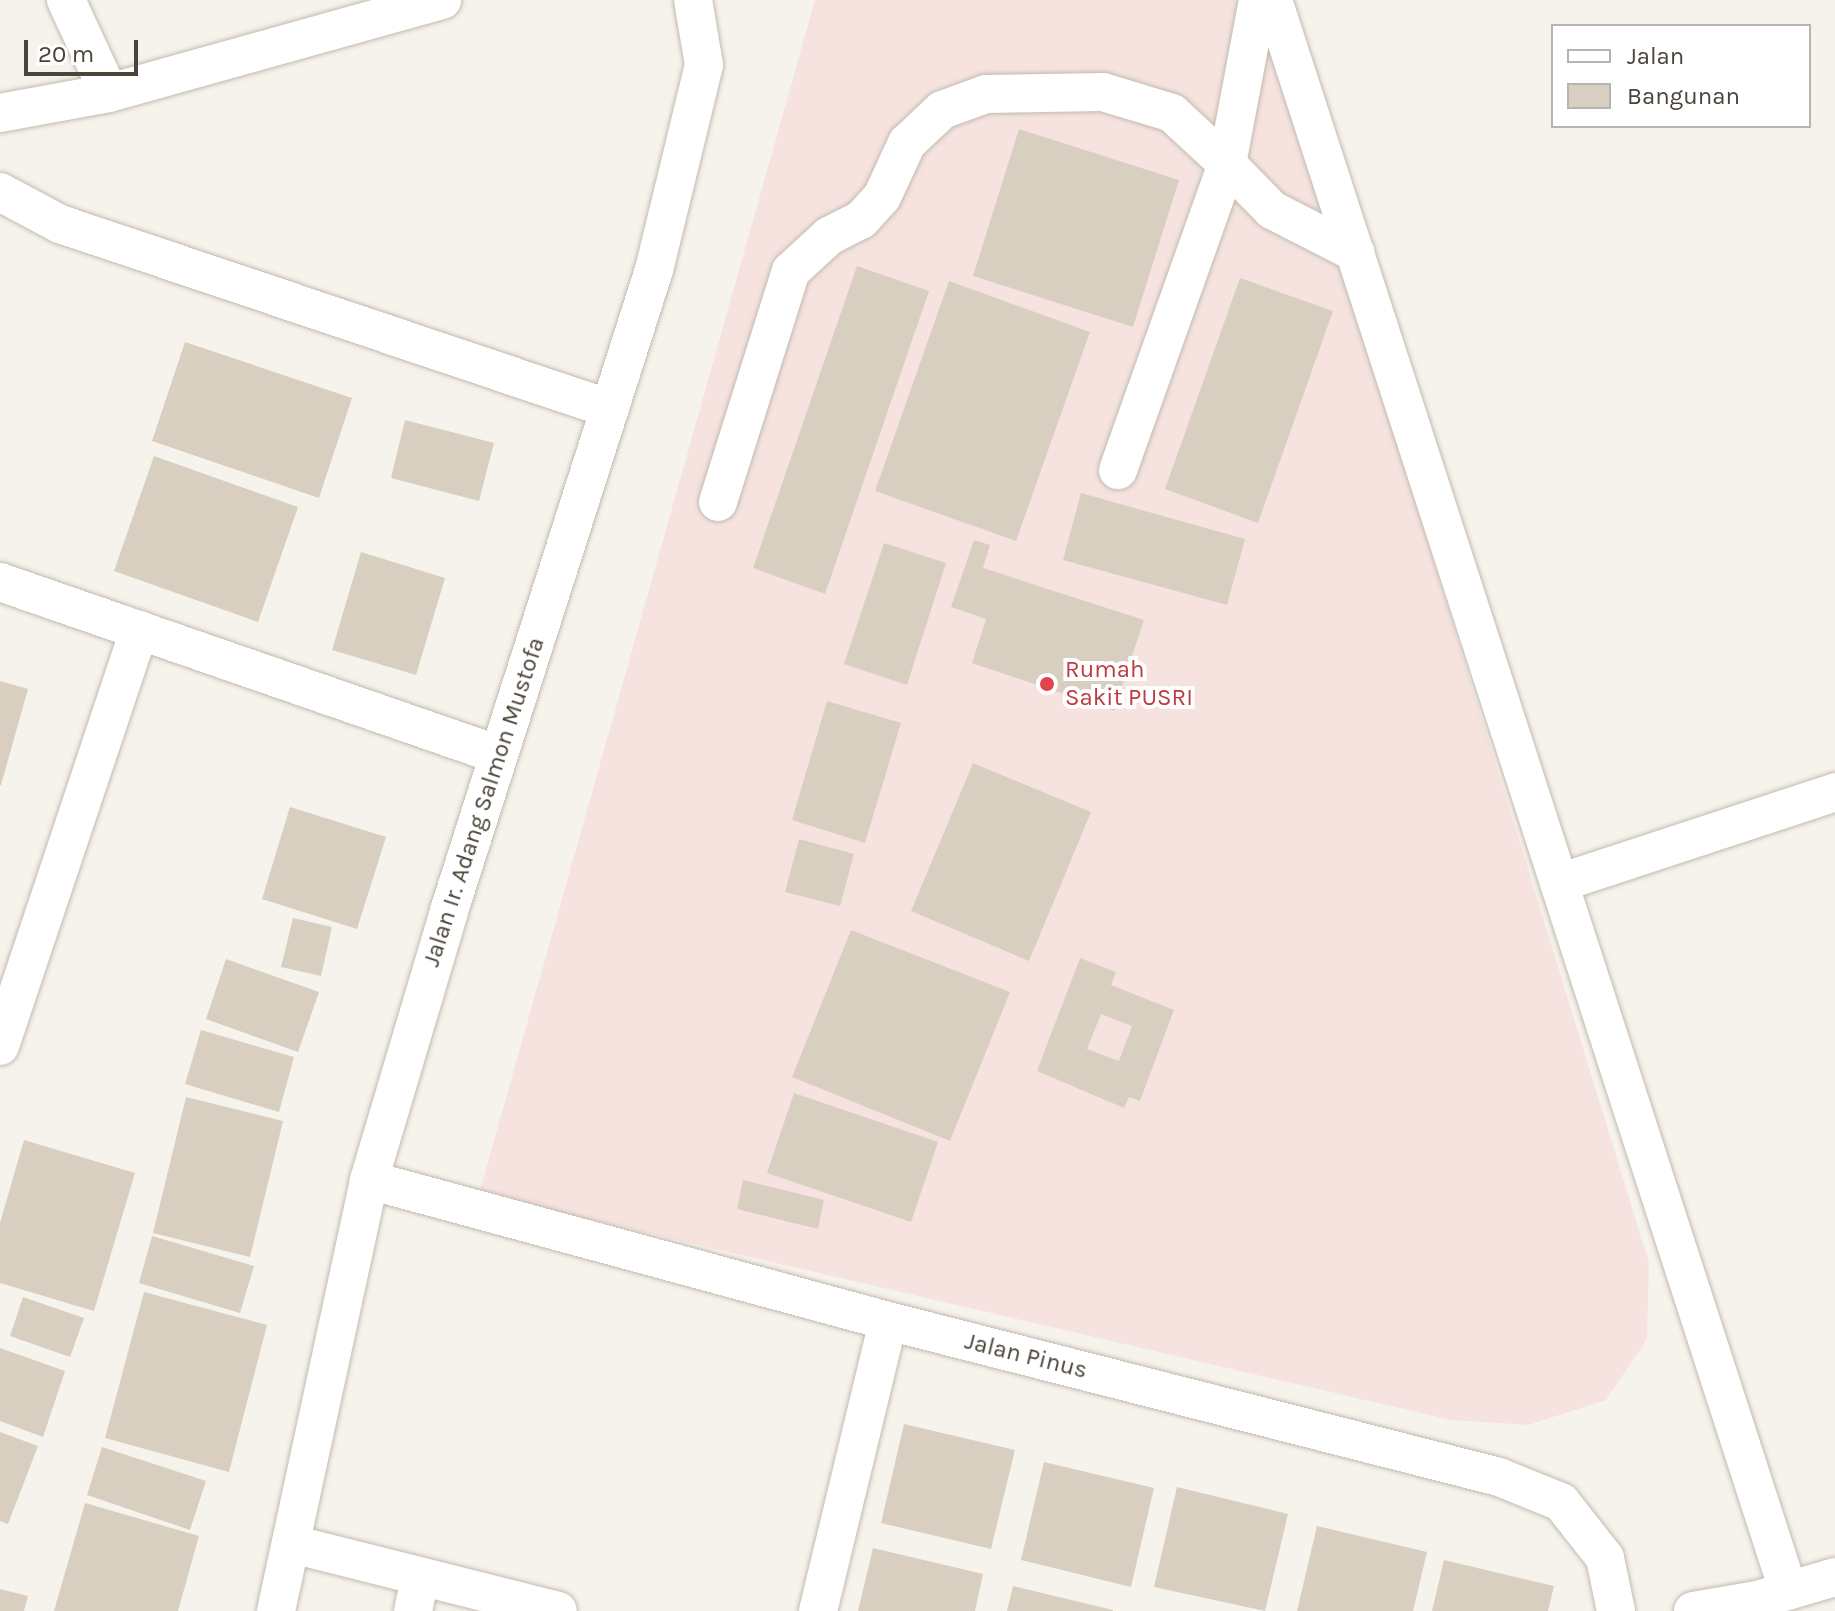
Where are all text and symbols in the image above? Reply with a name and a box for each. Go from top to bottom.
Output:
scale bar [28,24,142,74]
legend [1551,24,1811,128]
text: 20 m [38,40,94,68]
text: Jalan [1627,42,1684,70]
text: Bangunan [1627,82,1740,110]
street label: Jalan Ir. Adang Salmon Mustofa [417,634,551,970]
place label: Rumah Sakit PUSRI [1065,656,1193,712]
marker: Rumah Sakit PUSRI [1036,673,1058,695]
street label: Jalan Pinus [962,1327,1090,1385]

